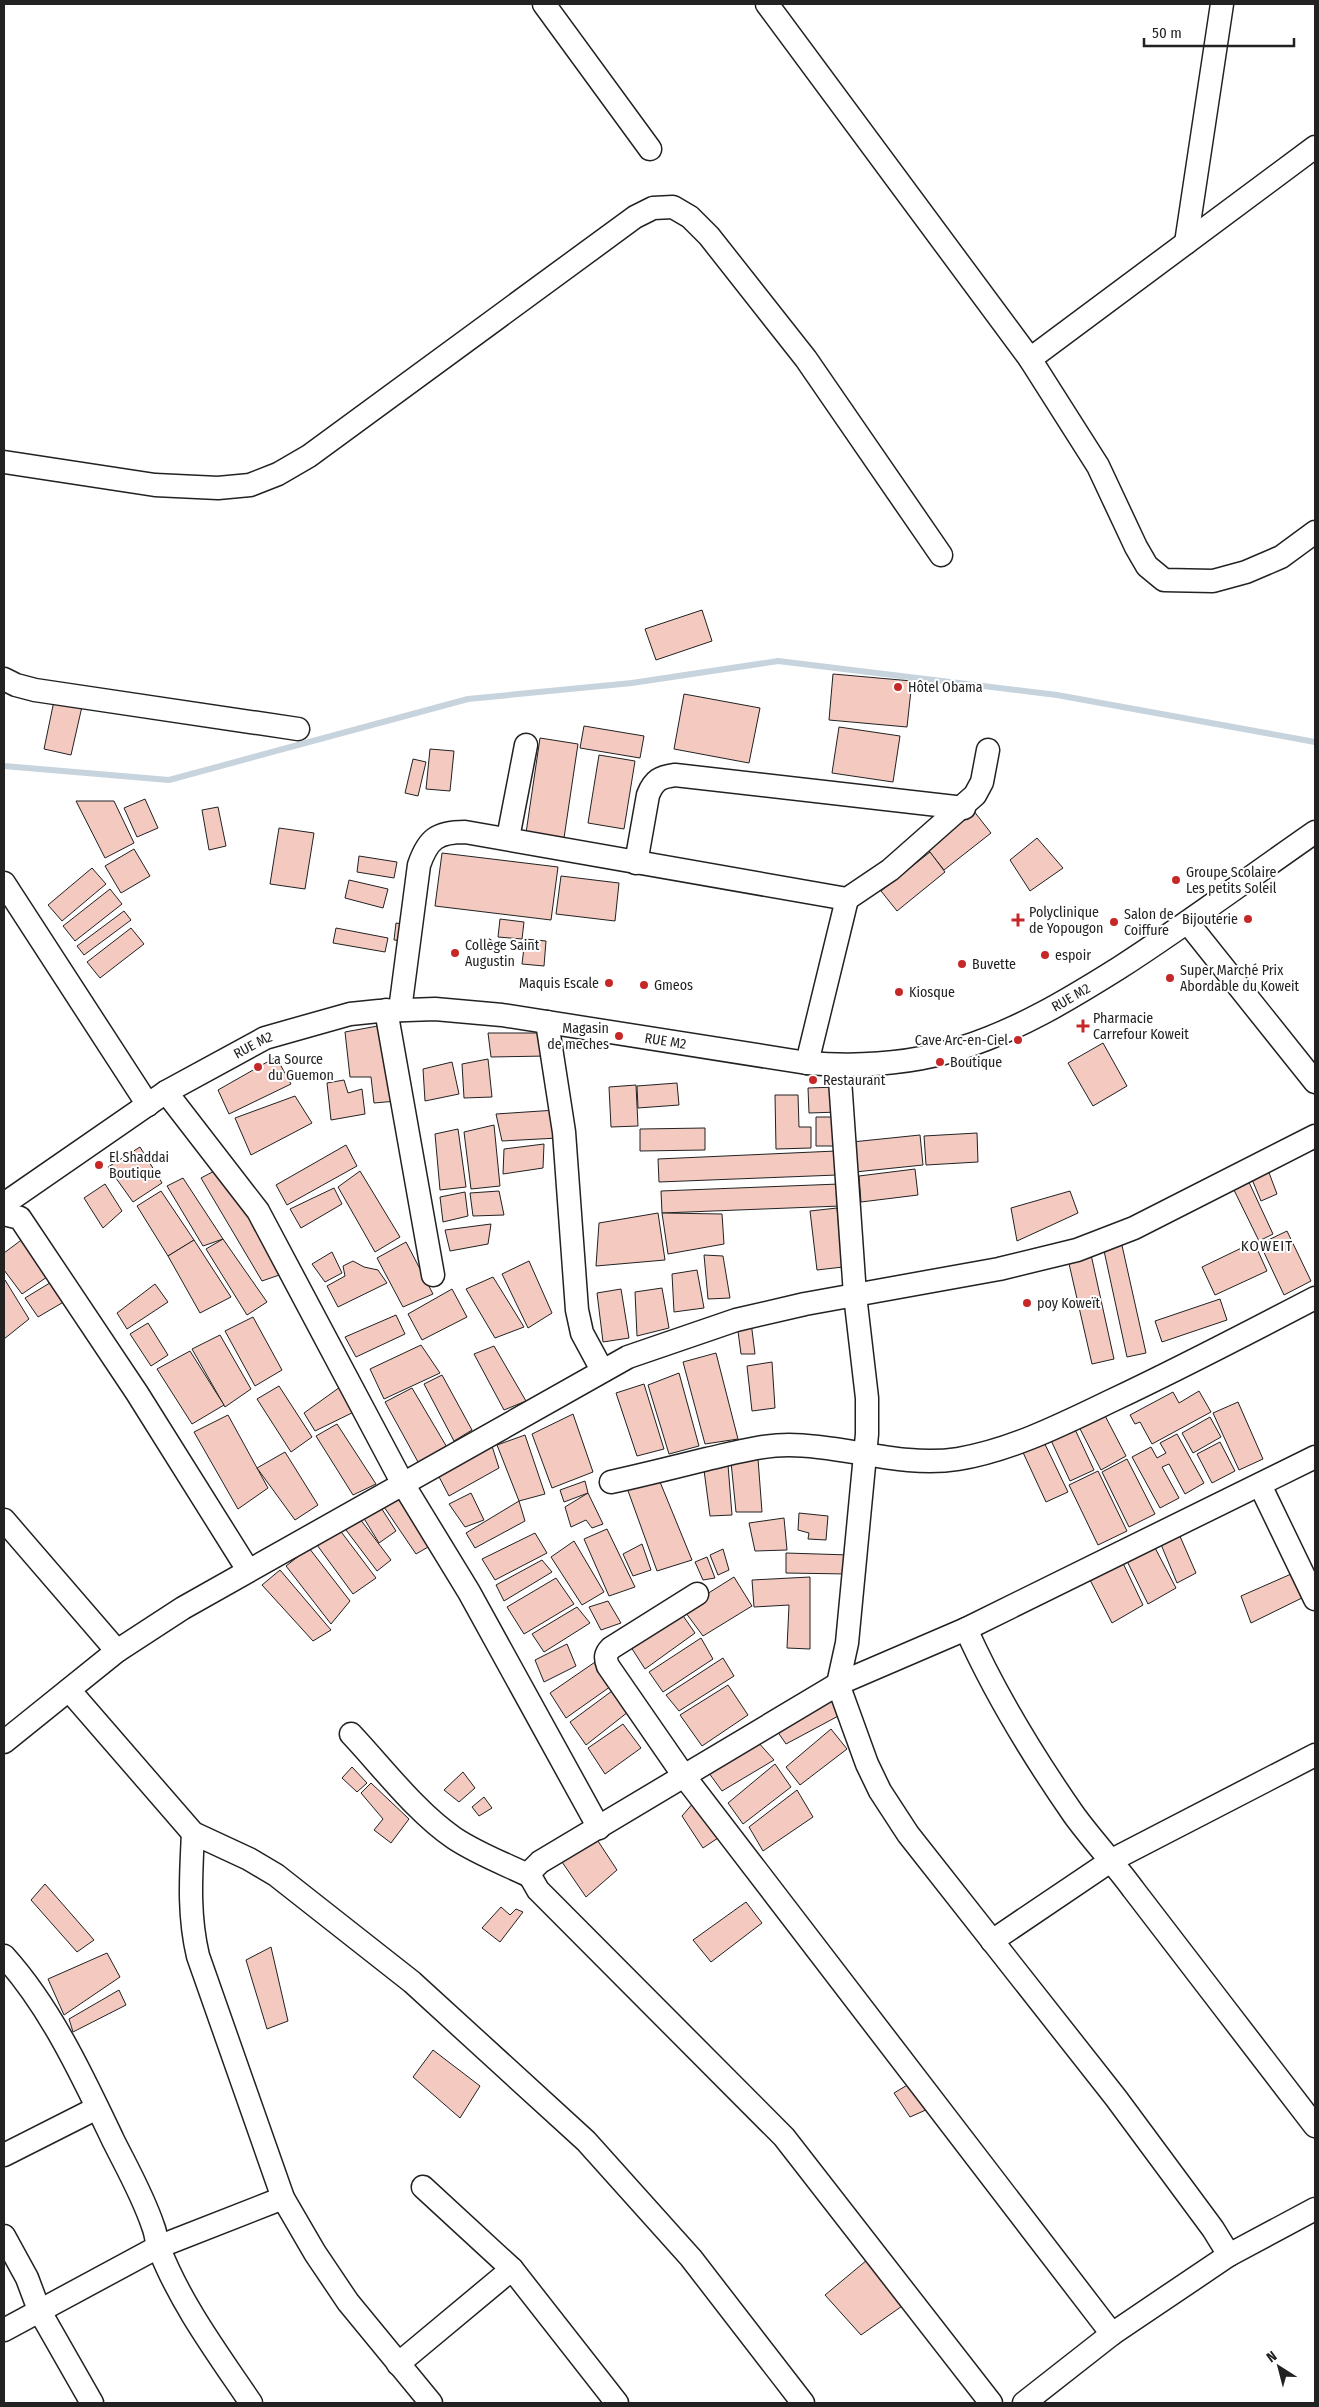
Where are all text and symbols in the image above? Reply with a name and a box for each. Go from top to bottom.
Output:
scale bar [1144,15,1294,47]
text: 50 m [1152,24,1182,42]
place label: Hôtel Obama [908,679,983,696]
marker: Hôtel Obama [892,681,904,693]
place label: Groupe Scolaire Les petits Soleil [1186,864,1277,897]
marker: Groupe Scolaire Les petits Soleil [1170,874,1182,886]
place label: Polyclinique de Yopougon [1029,904,1103,937]
place label: Salon de Coiffure [1124,906,1174,939]
place label: Bijouterie [1182,911,1238,928]
marker: Polyclinique de Yopougon [1011,913,1025,927]
marker: Bijouterie [1242,913,1254,925]
marker: Salon de Coiffure [1108,916,1120,928]
place label: Collège Saint Augustin [465,937,540,970]
marker: Collège Saint Augustin [449,947,461,959]
place label: espoir [1055,947,1091,964]
marker: espoir [1039,949,1051,961]
place label: Buvette [972,956,1016,973]
marker: Buvette [956,958,968,970]
place label: Super Marché Prix Abordable du Koweit [1180,962,1300,995]
marker: Super Marché Prix Abordable du Koweit [1164,972,1176,984]
place label: Maquis Escale [519,975,599,992]
marker: Maquis Escale [603,977,615,989]
place label: Gmeos [654,977,693,994]
marker: Gmeos [638,979,650,991]
street label: RUE M2 [1049,980,1093,1016]
place label: Kiosque [909,984,955,1001]
marker: Kiosque [893,986,905,998]
place label: Pharmacie Carrefour Koweit [1093,1010,1189,1043]
place label: Magasin de meches [547,1020,609,1053]
marker: Pharmacie Carrefour Koweit [1077,1020,1089,1032]
street label: RUE M2 [231,1028,274,1062]
marker: Magasin de meches [613,1030,625,1042]
street label: RUE M2 [643,1030,687,1053]
place label: Cave Arc-en-Ciel [915,1032,1008,1049]
marker: Cave Arc-en-Ciel [1012,1034,1024,1046]
place label: La Source du Guemon [268,1051,334,1084]
place label: Boutique [950,1054,1002,1071]
marker: Boutique [934,1056,946,1068]
marker: La Source du Guemon [252,1061,264,1073]
place label: Restaurant [823,1072,886,1089]
marker: Restaurant [807,1074,819,1086]
place label: El Shaddai Boutique [109,1149,169,1182]
marker: El Shaddai Boutique [93,1159,105,1171]
district label: KOWEIT [1241,1237,1293,1255]
place label: poy Koweït [1037,1295,1100,1312]
marker: poy Koweït [1021,1297,1033,1309]
north arrow [1254,2342,1304,2392]
text: N [1263,2348,1280,2366]

